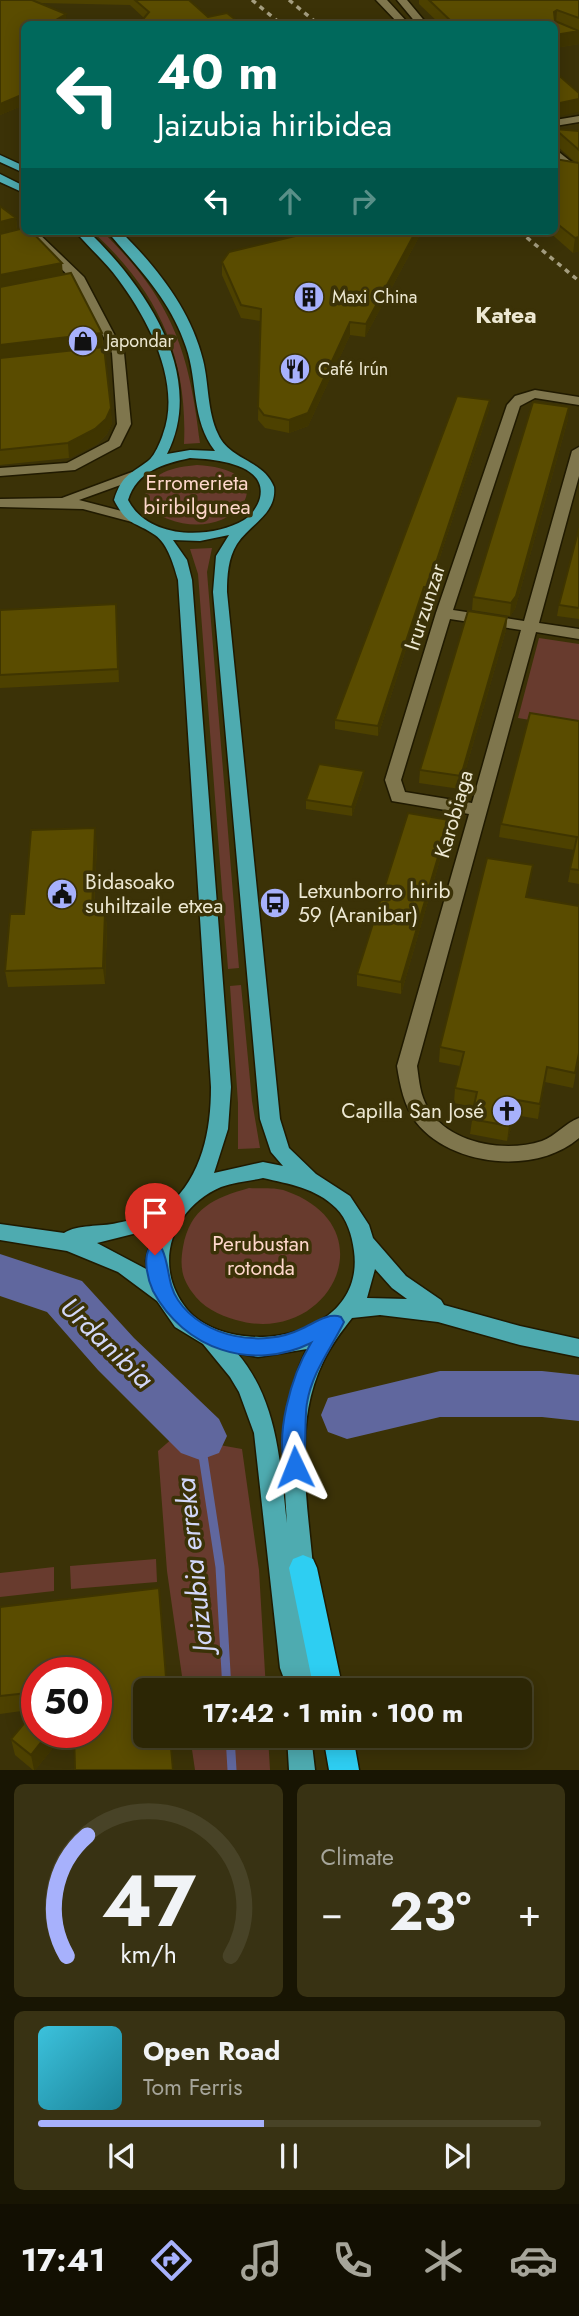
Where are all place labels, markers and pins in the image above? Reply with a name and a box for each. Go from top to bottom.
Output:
building icon: Maxi China [292,280,326,314]
place label: Maxi China [332,284,417,310]
shop icon: Japondar [66,324,100,358]
place label: Japondar [104,328,174,354]
restaurant icon: Café Irún [278,352,312,386]
place label: Café Irún [318,356,388,382]
place label: Bidasoako suhiltzaile etxea [85,867,223,921]
place label: Letxunborro hirib 59 (Aranibar) [298,876,450,930]
public building icon: Bidasoako suhiltzaile etxea [45,877,79,911]
bus stop icon: Letxunborro hirib 59 (Aranibar) [258,886,292,920]
church icon: Capilla San José [490,1094,524,1128]
place label: Capilla San José [341,1096,484,1126]
pin [125,1183,185,1255]

